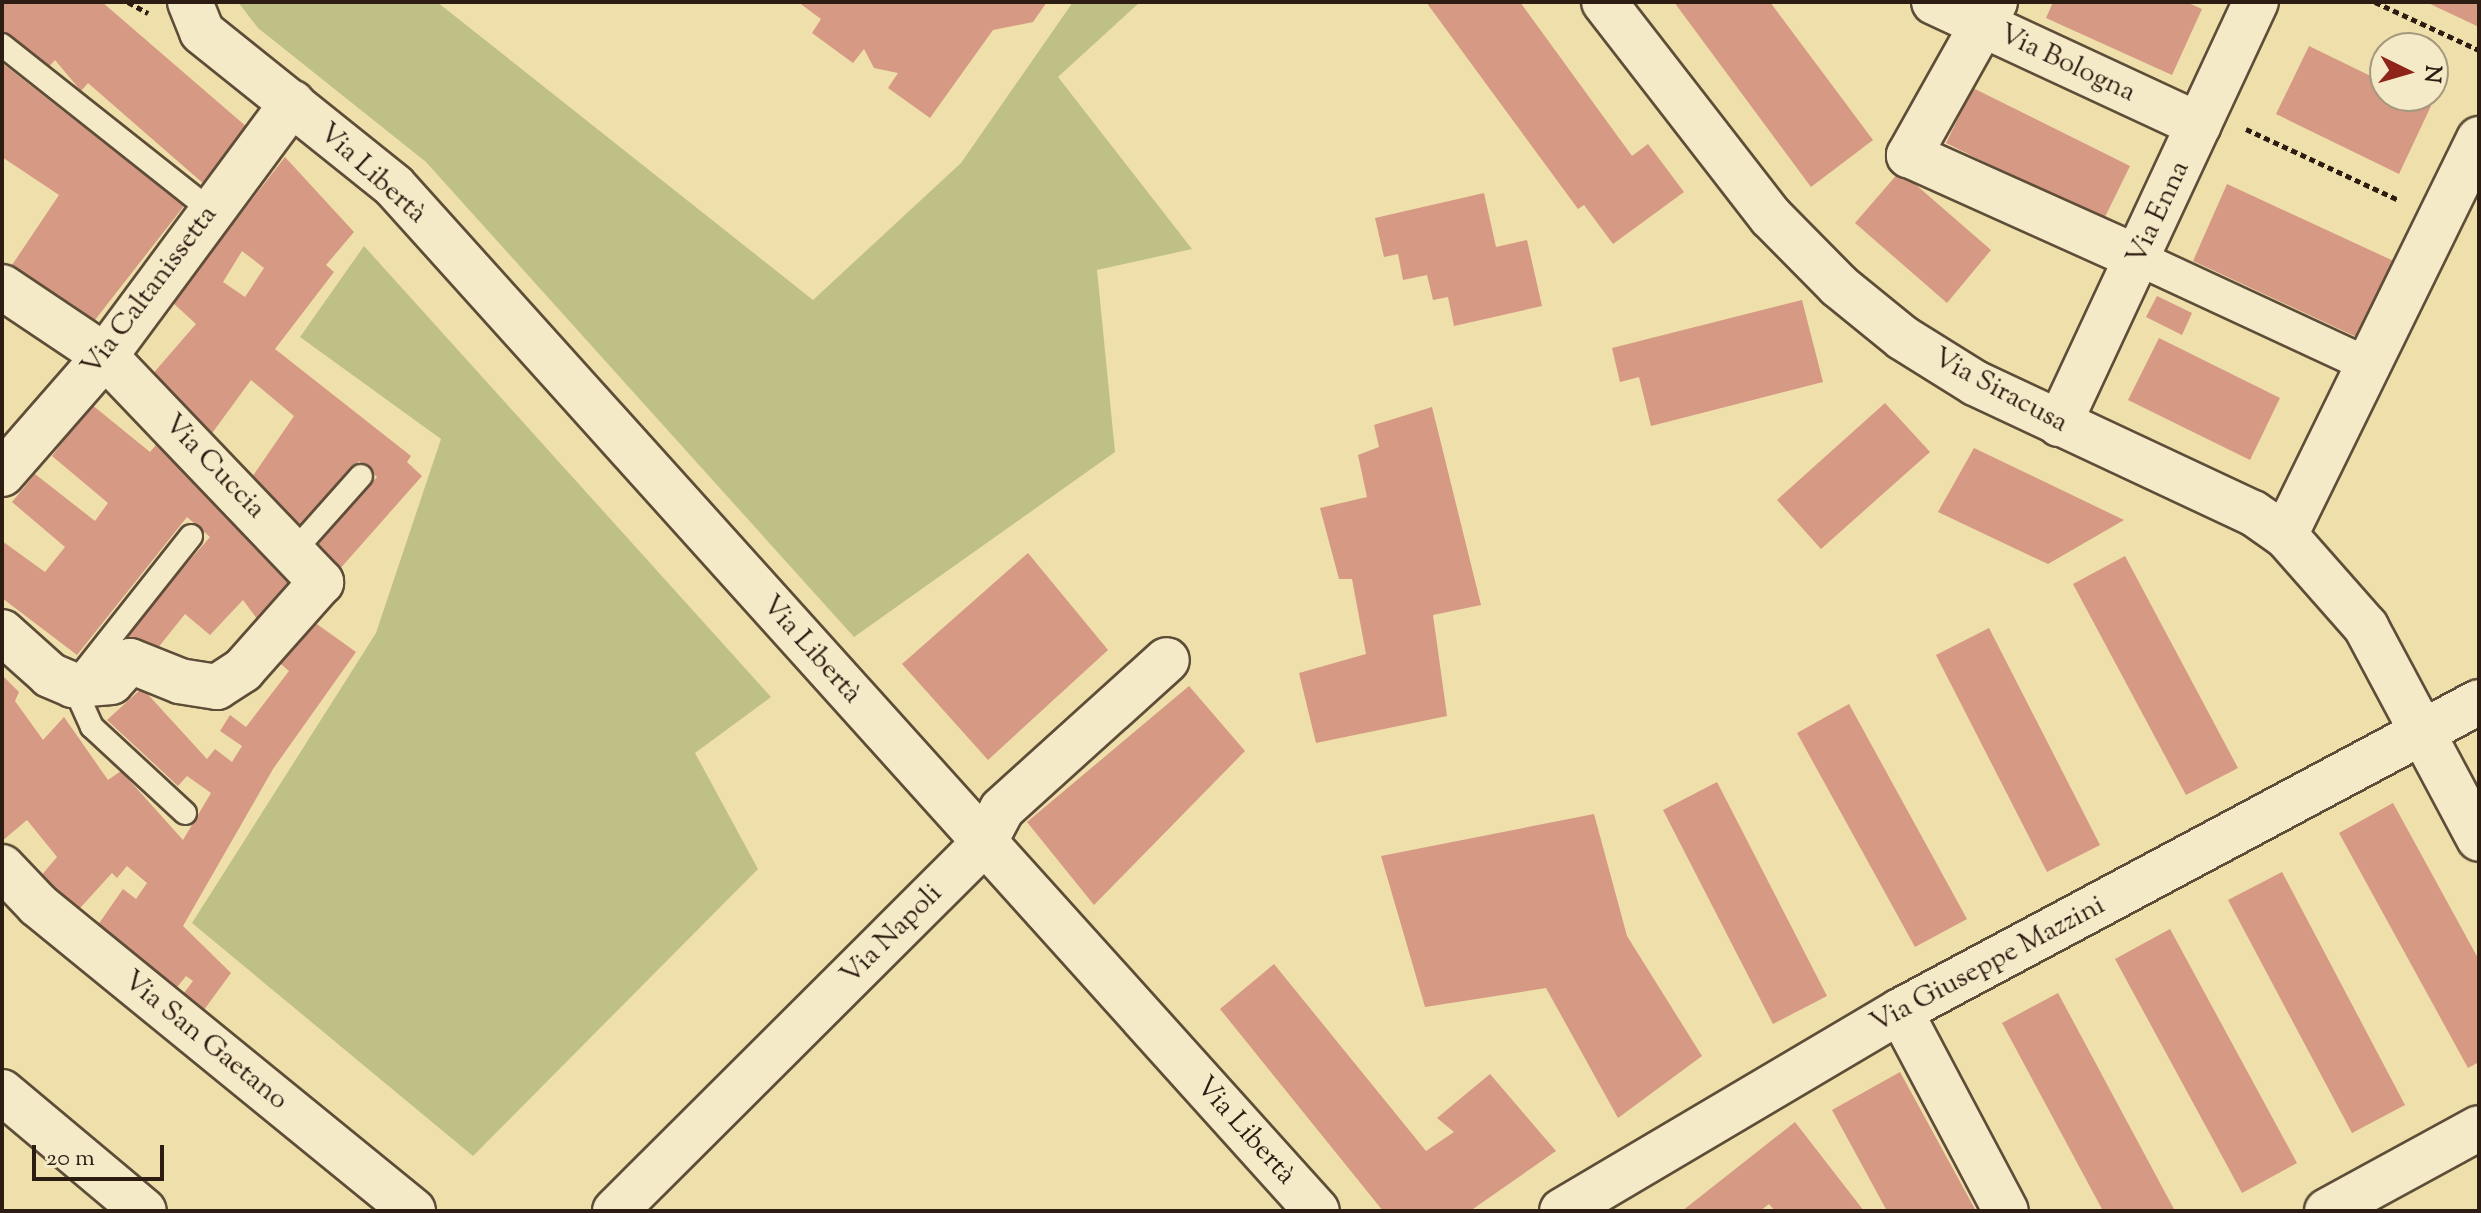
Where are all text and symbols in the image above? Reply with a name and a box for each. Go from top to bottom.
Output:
street label: Via Bologna [1993,18,2141,110]
north arrow [2369,32,2449,112]
text: N [2414,64,2448,84]
street label: Via Libertà [311,117,433,231]
street label: Via Enna [2120,156,2198,270]
street label: Via Caltanissetta [75,199,225,383]
street label: Via Siracusa [1927,341,2073,441]
street label: Via Cuccia [156,408,272,526]
street label: Via Libertà [754,589,868,711]
street label: Via Napoli [834,877,950,993]
street label: Via Giuseppe Mazzini [1865,889,2111,1041]
street label: Via San Gaetano [116,964,294,1118]
street label: Via Libertà [1188,1070,1302,1192]
scale bar [36,1129,168,1179]
text: 20 m [46,1142,95,1176]

